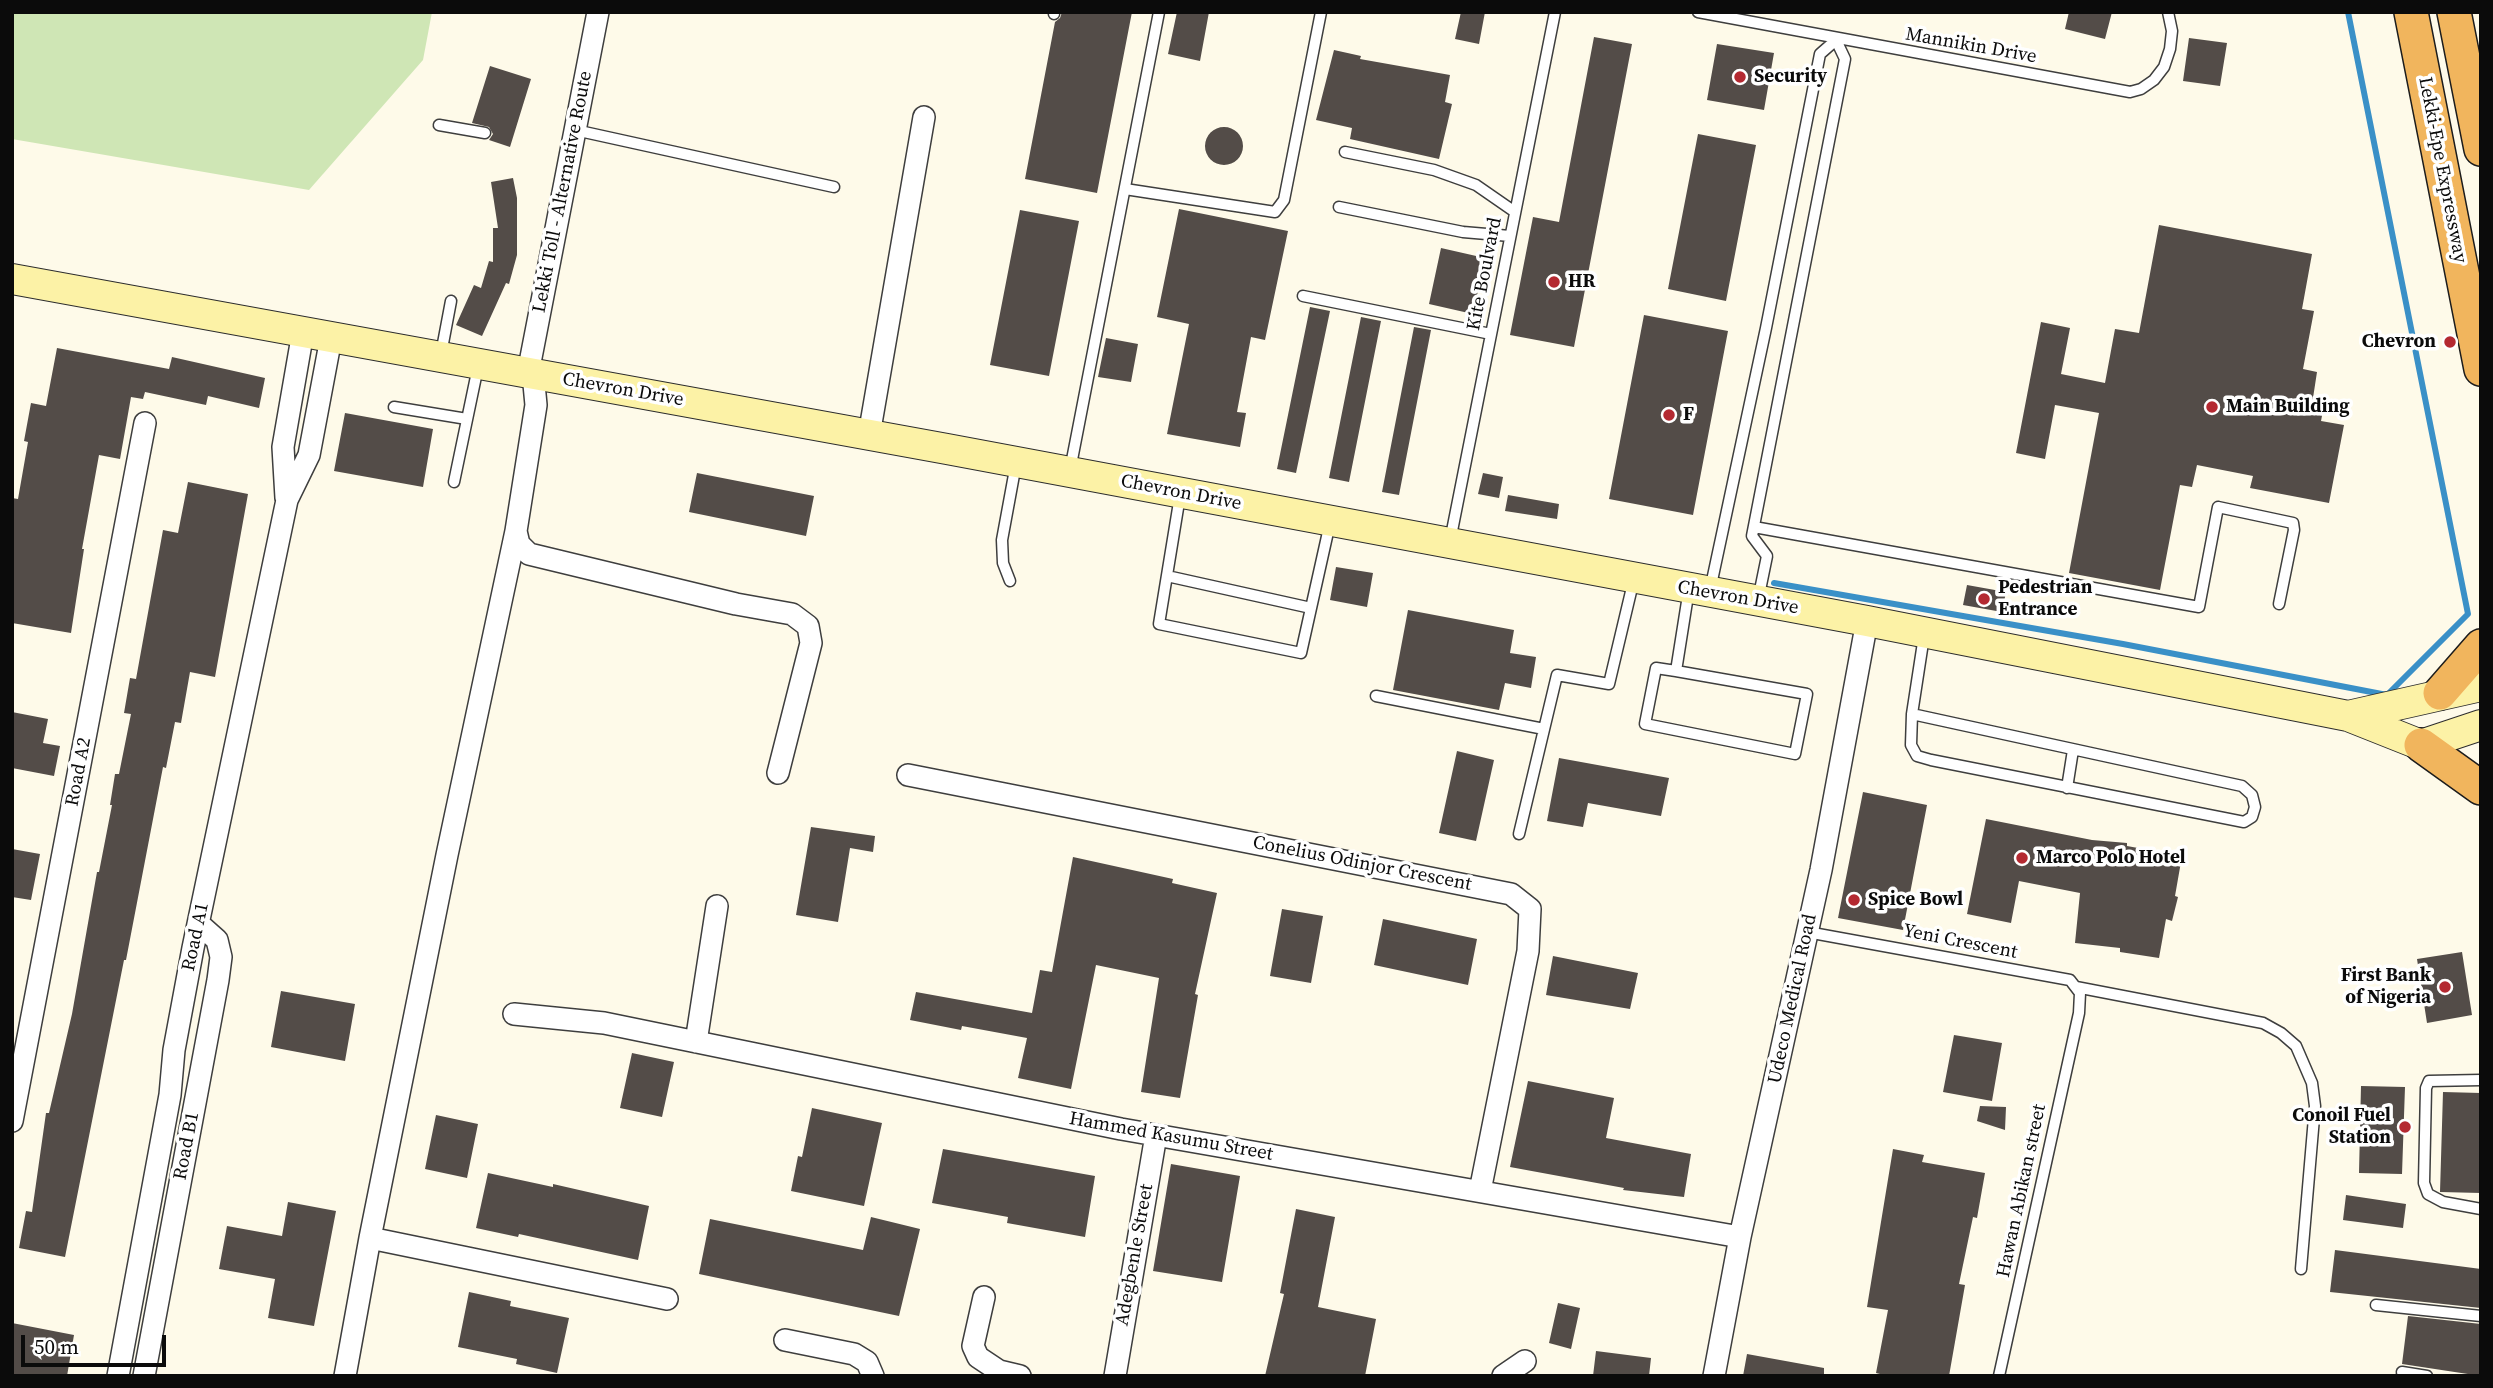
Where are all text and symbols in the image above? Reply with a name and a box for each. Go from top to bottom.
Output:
street label: Mannikin Drive [1904,23,2038,69]
place label: Security [1754,66,1827,88]
street label: Lekki Toll - Alternative Route [528,69,598,315]
marker: Security [1732,69,1748,85]
street label: Lekki-Epe Expressway [2413,75,2471,265]
street label: Kite Boulvard [1463,215,1507,333]
place label: HR [1568,271,1596,293]
marker: HR [1546,274,1562,290]
place label: Chevron [2362,331,2436,353]
marker: Chevron [2442,334,2458,350]
street label: Chevron Drive [561,368,685,412]
place label: Main Building [2226,396,2350,418]
marker: Main Building [2204,399,2220,415]
place label: F [1683,404,1694,426]
marker: F [1661,407,1677,423]
street label: Chevron Drive [1119,470,1243,516]
street label: Chevron Drive [1676,576,1800,620]
place label: Pedestrian Entrance [1998,577,2092,621]
marker: Pedestrian Entrance [1976,591,1992,607]
street label: Road A2 [61,736,97,808]
street label: Conelius Odinjor Crescent [1251,832,1473,896]
place label: Marco Polo Hotel [2036,847,2186,869]
marker: Marco Polo Hotel [2014,850,2030,866]
place label: Spice Bowl [1868,889,1963,911]
marker: Spice Bowl [1846,892,1862,908]
street label: Road A1 [178,901,214,973]
street label: Udeco Medical Road [1764,912,1822,1086]
street label: Yeni Crescent [1901,920,2019,964]
place label: First Bank of Nigeria [2341,965,2431,1009]
marker: First Bank of Nigeria [2437,979,2453,995]
street label: Hawan Abikan street [1992,1102,2052,1280]
place label: Conoil Fuel Station [2292,1105,2391,1149]
street label: Hammed Kasumu Street [1067,1108,1275,1166]
street label: Road B1 [169,1110,205,1182]
marker: Conoil Fuel Station [2397,1119,2413,1135]
street label: Adegbenle Street [1111,1182,1159,1328]
scale bar [24,1322,170,1366]
text: 50 m [34,1332,79,1361]

